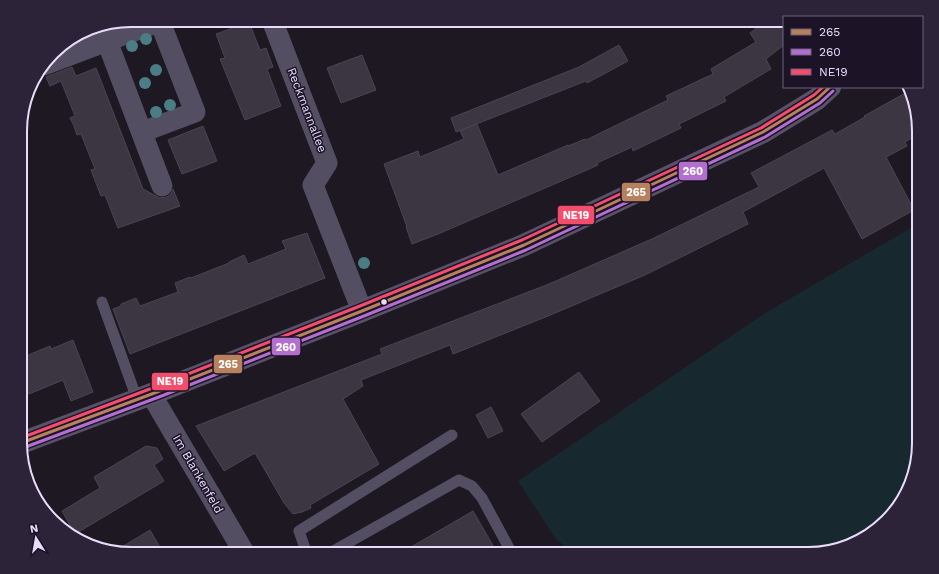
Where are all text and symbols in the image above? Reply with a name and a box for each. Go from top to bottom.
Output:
legend [783,16,923,88]
text: 265 [819,25,840,39]
text: 260 [819,45,841,59]
text: NE19 [819,65,848,79]
street label: Reckmannallee [284,66,330,154]
line badge: 260 [678,161,708,181]
text: 260 [683,165,703,178]
line badge: 265 [621,182,651,202]
text: 265 [626,186,646,199]
line badge: NE19 [557,205,595,225]
text: NE19 [563,209,590,222]
unlabelled marker [379,297,389,307]
line badge: 260 [271,337,301,356]
text: 260 [276,341,296,354]
line badge: 265 [213,354,243,374]
text: 265 [218,358,238,371]
line badge: NE19 [151,372,189,391]
text: NE19 [157,375,184,388]
street label: Im Blankenfeld [170,432,226,516]
north arrow [16,518,56,558]
text: N [29,522,39,536]

